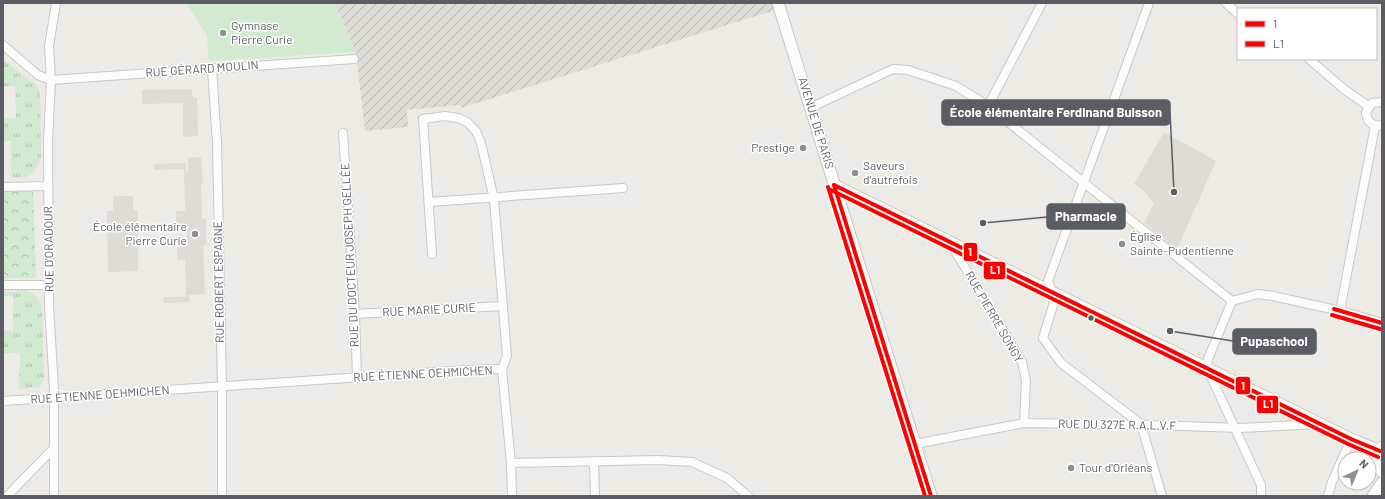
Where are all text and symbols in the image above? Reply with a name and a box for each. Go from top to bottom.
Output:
legend [1237,8,1377,60]
text: 1 [1273,16,1277,30]
place label: Gymnase Pierre Curie [231,18,293,46]
marker: Gymnase Pierre Curie [218,28,228,38]
text: L1 [1273,36,1284,50]
street label: RUE GÉRARD MOULIN [145,57,259,79]
street label: AVENUE DE PARIS [796,75,838,170]
callout: École élémentaire Ferdinand Buisson [942,100,1170,125]
text: École élémentaire Ferdinand Buisson [950,104,1162,120]
place label: Prestige [751,140,795,154]
marker: Prestige [798,143,808,153]
place label: Saveurs d'autrefois [863,158,918,186]
street label: RUE DU DOCTEUR JOSEPH GELLÉE [337,162,361,348]
marker: Saveurs d'autrefois [850,168,860,178]
callout: Pharmacie [1047,204,1125,229]
street label: RUE D'ORADOUR [40,206,56,292]
text: Pharmacie [1055,208,1117,224]
place label: École élémentaire Pierre Curie [93,219,187,247]
street label: RUE ROBERT ESPAGNE [210,221,226,343]
marker: École élémentaire Pierre Curie [190,229,200,239]
place label: Église Sainte-Pudentienne [1130,229,1234,257]
marker: Église Sainte-Pudentienne [1117,239,1127,249]
line badge: 1 [963,242,978,262]
text: 1 [968,245,972,258]
line badge: L1 [983,261,1006,280]
text: L1 [990,263,1000,276]
street label: RUE PIERRE SONGY [963,268,1027,365]
street label: RUE MARIE CURIE [382,300,476,318]
unlabelled marker [1086,313,1096,323]
callout: Pupaschool [1233,329,1316,354]
text: Pupaschool [1240,333,1308,349]
street label: RUE ÉTIENNE OEHMICHEN [353,362,493,384]
line badge: 1 [1235,376,1251,395]
text: 1 [1241,379,1245,392]
street label: RUE ÉTIENNE OEHMICHEN [30,382,170,406]
line badge: L1 [1256,395,1279,414]
text: L1 [1263,397,1273,410]
street label: RUE DU 327E R.A.L.V.F [1058,416,1176,432]
north arrow [1337,451,1377,491]
text: N [1357,456,1371,471]
place label: Tour d'Orléans [1079,460,1152,474]
marker: Tour d'Orléans [1066,463,1076,473]

